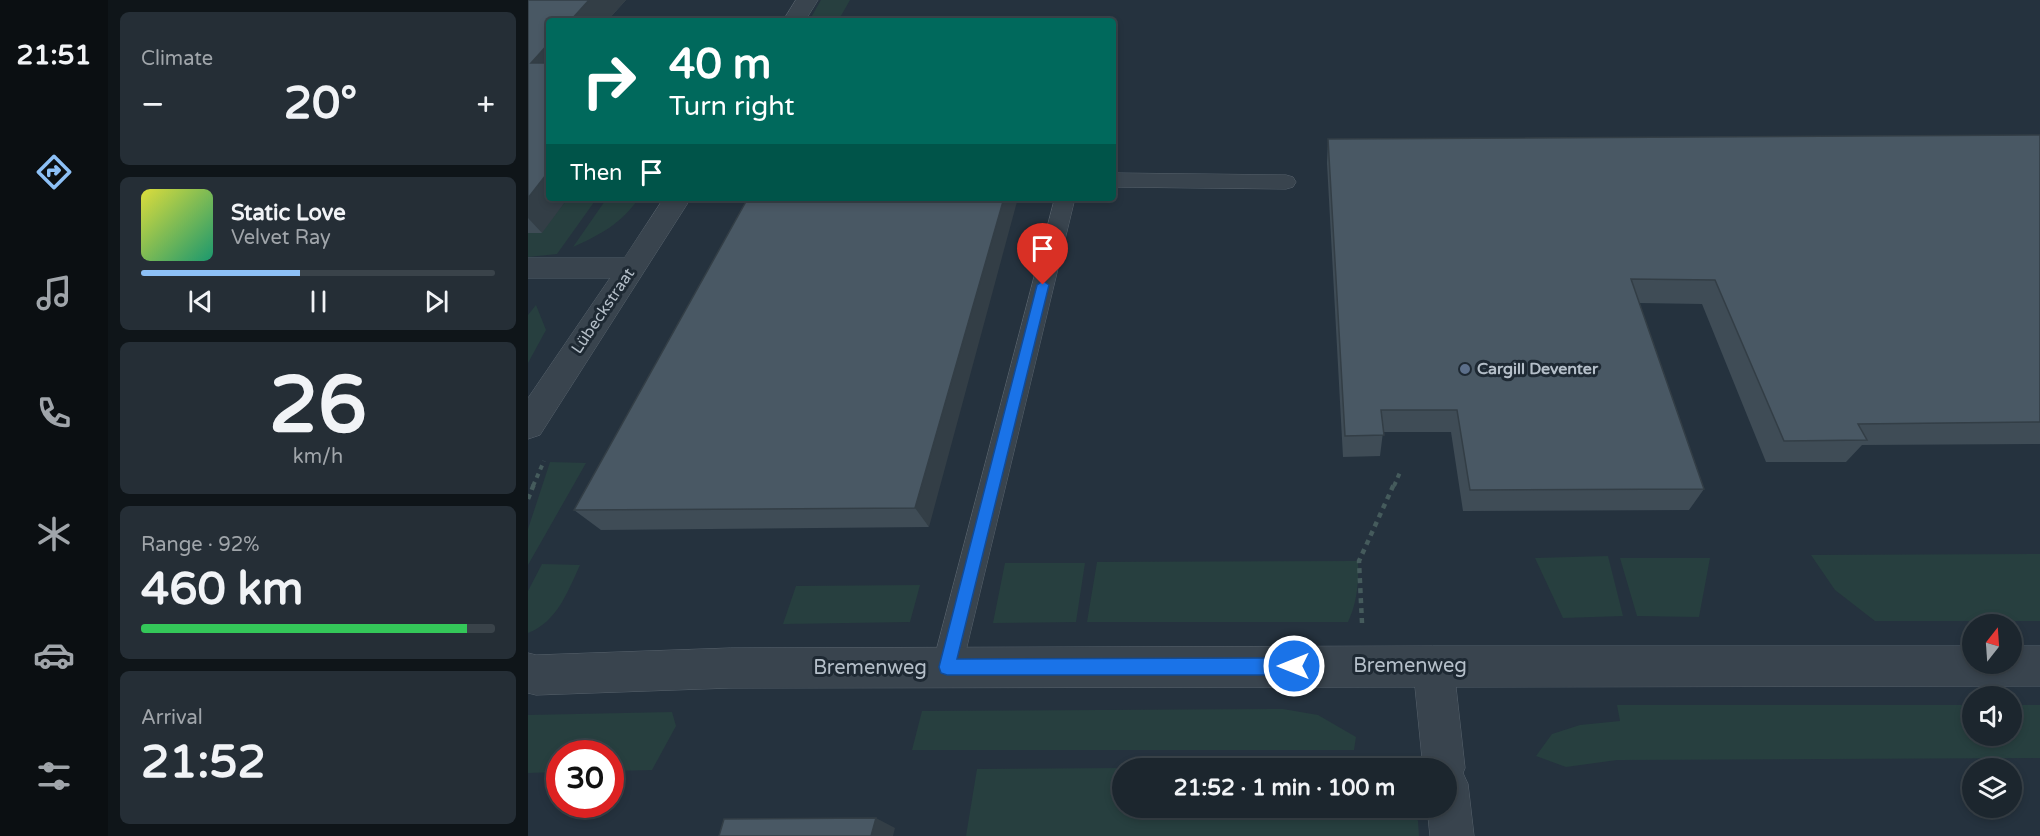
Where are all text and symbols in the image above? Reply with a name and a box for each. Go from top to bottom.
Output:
text: 21:51 [17,39,91,72]
text: 40 m [669,39,771,90]
icon: right [570,42,648,120]
text: Climate [141,47,213,71]
text: 20° [284,77,357,131]
text: − [141,85,165,124]
text: + [476,85,495,124]
text: Turn right [669,90,795,123]
icon: directions [33,151,75,193]
icon: arrive [635,156,668,189]
text: Then [570,160,623,186]
text: Static Love [231,200,346,226]
pin [1017,223,1068,285]
text: Velvet Ray [231,226,331,250]
icon: arrive [1026,232,1059,265]
street label: Lübeckstraat [567,264,639,358]
icon: music [33,272,75,314]
icon: previous [184,285,217,318]
icon: pause [302,285,335,318]
icon: next [420,285,453,318]
text: 26 [269,359,367,453]
place label: Cargill Deventer [1477,359,1599,379]
marker: Cargill Deventer [1458,362,1472,376]
icon: phone [33,392,75,434]
text: km/h [293,445,343,469]
icon: climate [33,513,75,555]
text: Range · 92% [141,533,260,557]
text: 460 km [141,563,303,617]
north arrow [1962,614,2022,674]
map controls [1962,614,2022,818]
icon: car [33,634,75,676]
position arrow [1262,634,1326,698]
street label: Bremenweg [1353,654,1467,678]
street label: Bremenweg [813,656,927,680]
button: sound [1962,686,2022,746]
text: Arrival [141,706,203,730]
text: 21:52 [141,736,266,790]
speed limit sign: 30 [546,740,624,818]
icon: filters [33,755,75,797]
button: layers [1962,758,2022,818]
text: 21:52 · 1 min · 100 m [1174,775,1395,801]

